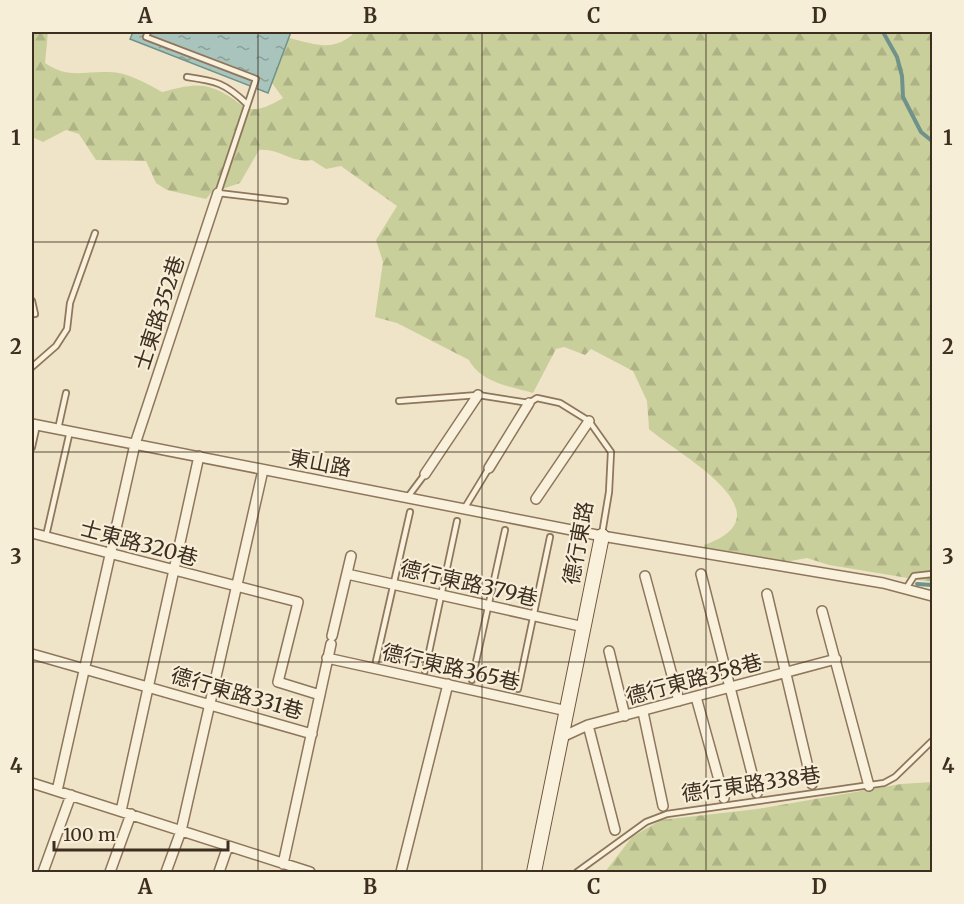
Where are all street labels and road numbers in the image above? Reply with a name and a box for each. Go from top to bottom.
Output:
street label: 士東路352巷 [128,252,190,374]
street label: 東山路 [287,444,353,482]
street label: 德行東路 [557,499,599,587]
street label: 士東路320巷 [77,514,201,572]
street label: 德行東路379巷 [397,554,541,612]
street label: 德行東路365巷 [379,638,523,696]
street label: 德行東路358巷 [623,648,765,710]
street label: 德行東路331巷 [168,661,306,725]
street label: 德行東路338巷 [680,761,822,807]

